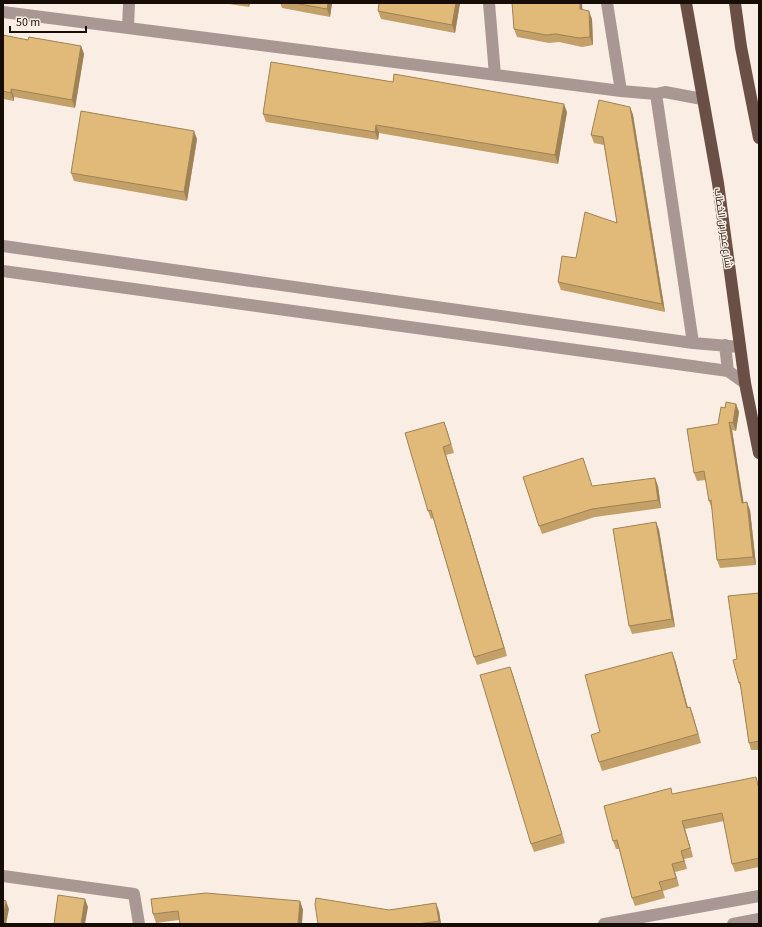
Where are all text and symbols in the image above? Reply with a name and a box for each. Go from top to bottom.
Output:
scale bar [10,8,86,34]
text: 50 m [16,14,40,31]
street label: شارع عمر بن الخطاب [710,187,736,269]

